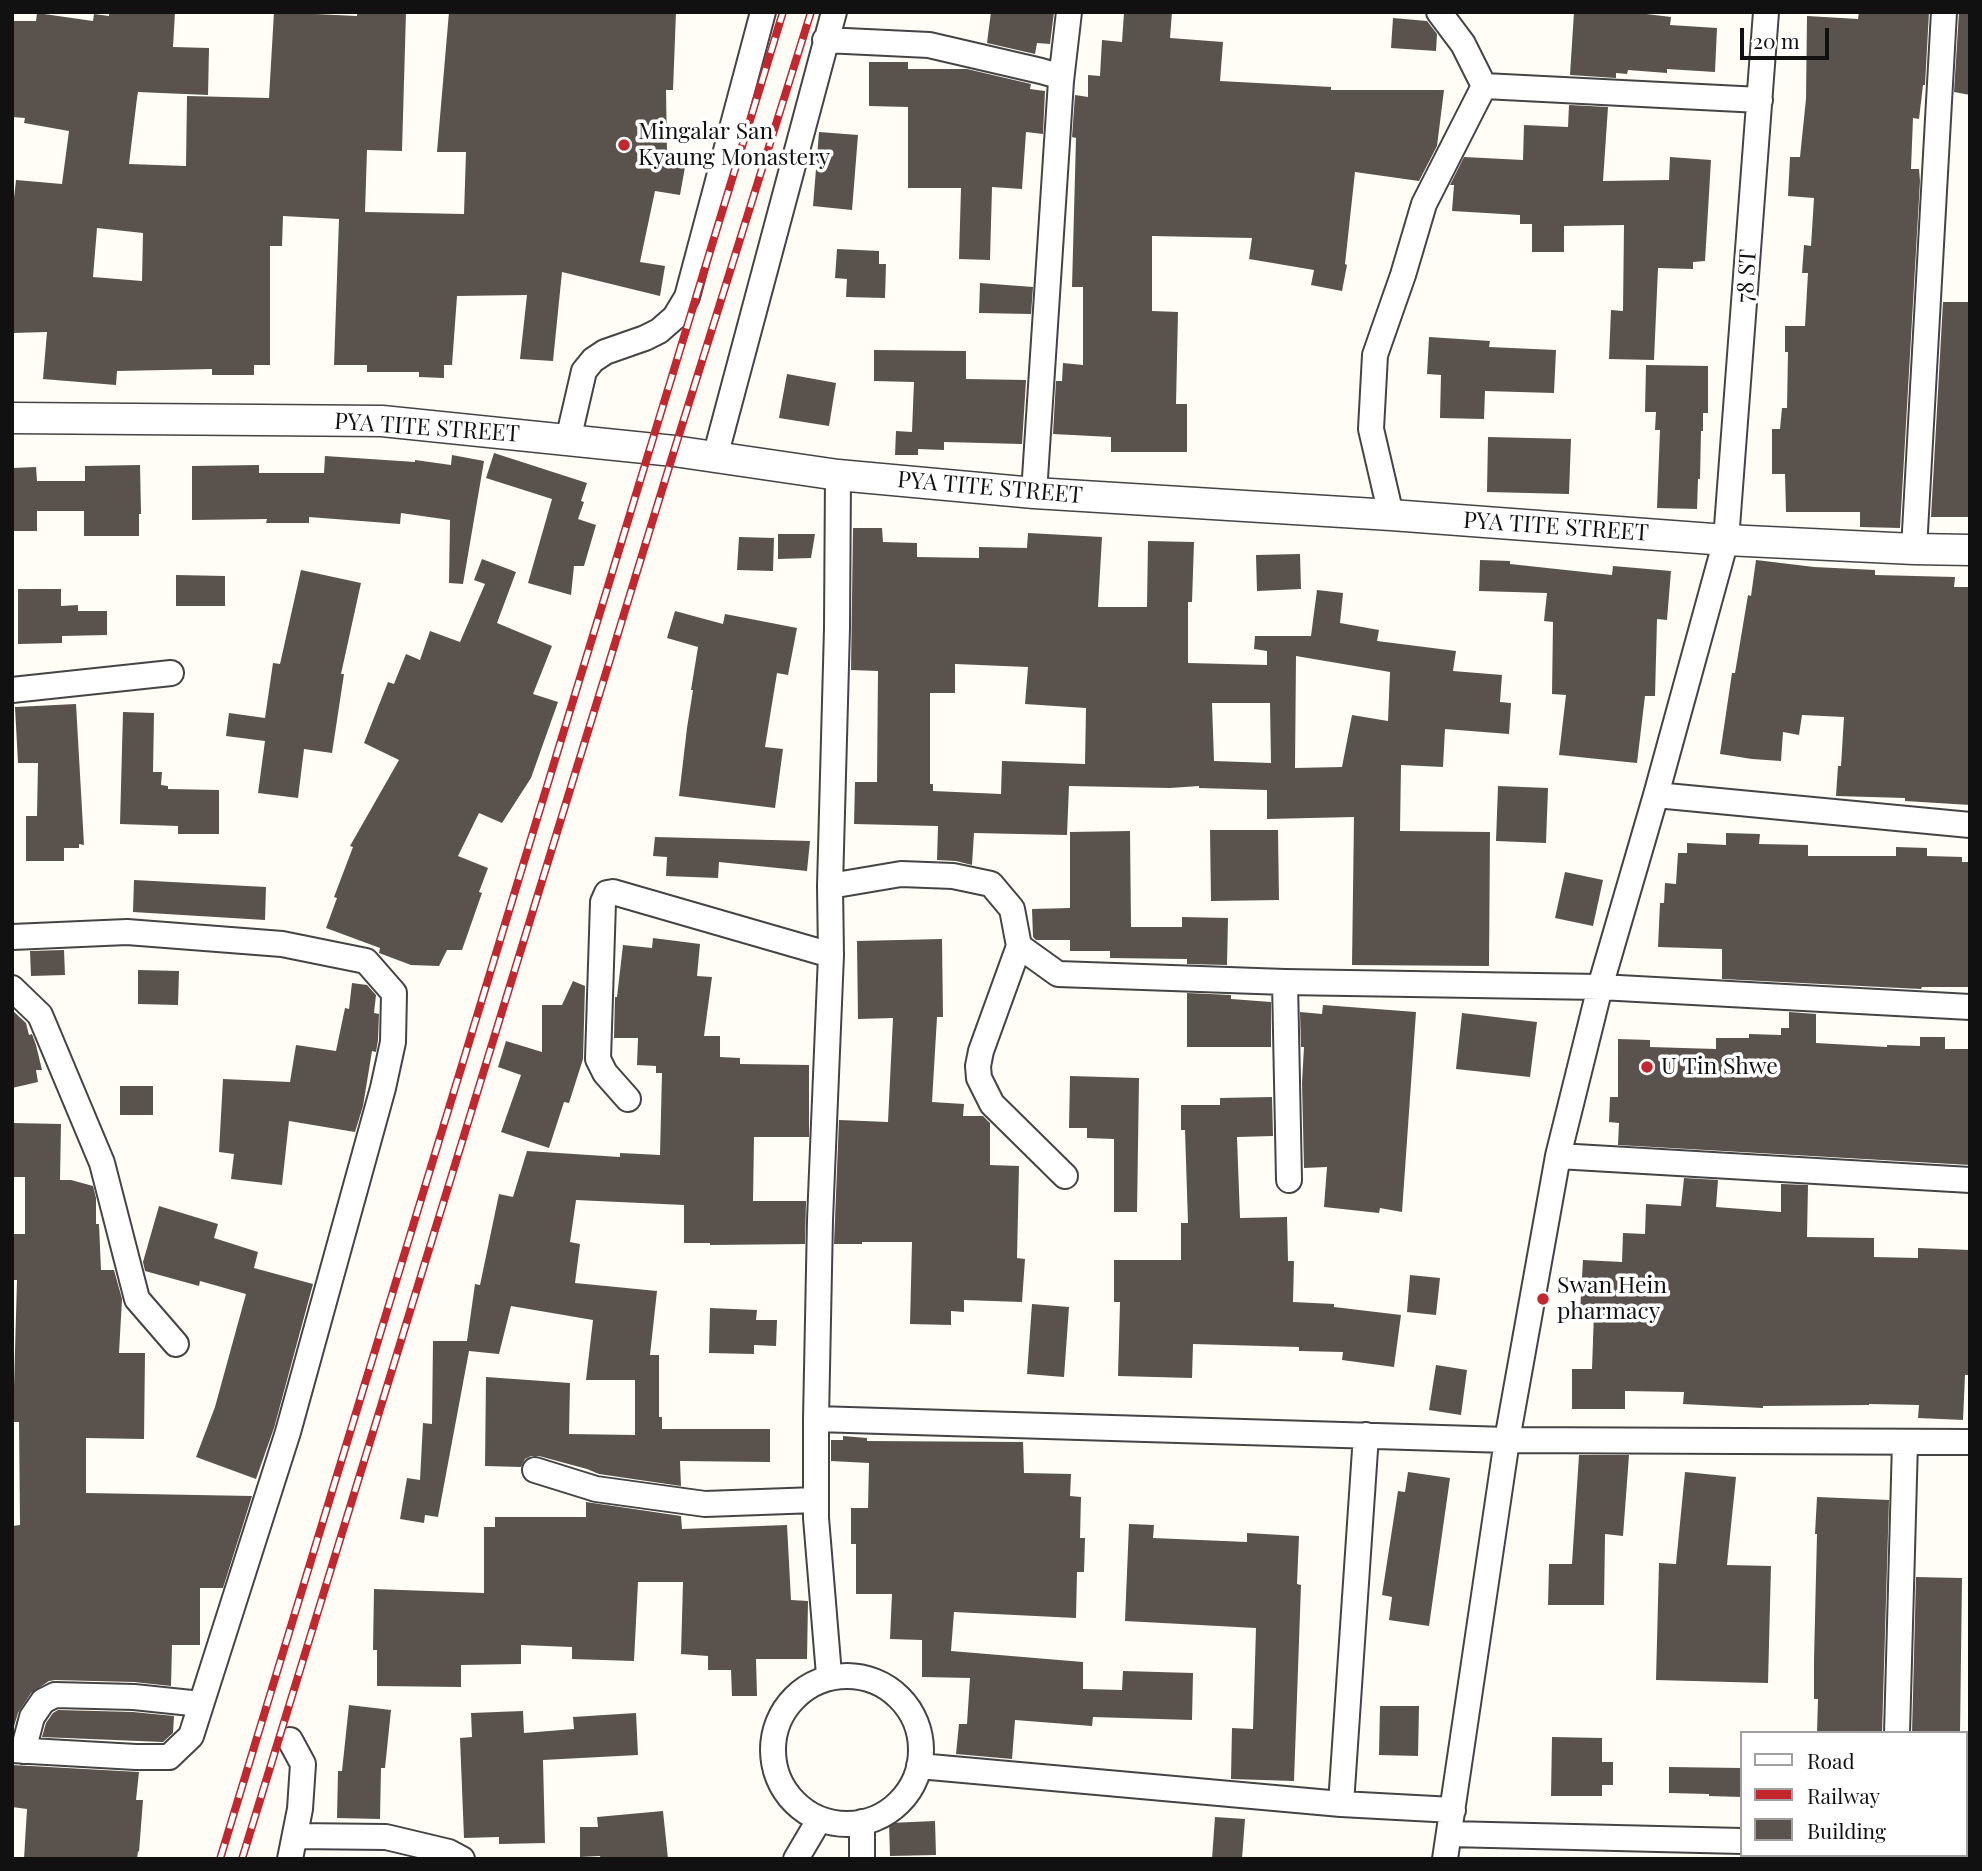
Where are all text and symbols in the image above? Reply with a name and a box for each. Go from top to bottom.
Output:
scale bar [1744,14,1833,58]
text: 20 m [1753,26,1800,54]
place label: Mingalar San Kyaung Monastery [638,118,830,172]
marker: Mingalar San Kyaung Monastery [616,137,632,153]
street label: 78 ST [1731,248,1763,304]
street label: PYA TITE STREET [333,408,521,448]
street label: PYA TITE STREET [896,466,1084,510]
street label: PYA TITE STREET [1462,507,1650,547]
place label: U Tin Shwe [1661,1053,1778,1081]
marker: U Tin Shwe [1639,1059,1655,1075]
place label: Swan Hein pharmacy [1557,1272,1667,1326]
marker: Swan Hein pharmacy [1535,1291,1551,1307]
legend [1741,1731,1968,1857]
text: Road [1807,1746,1855,1774]
text: Railway [1807,1781,1880,1809]
text: Building [1807,1816,1886,1844]

